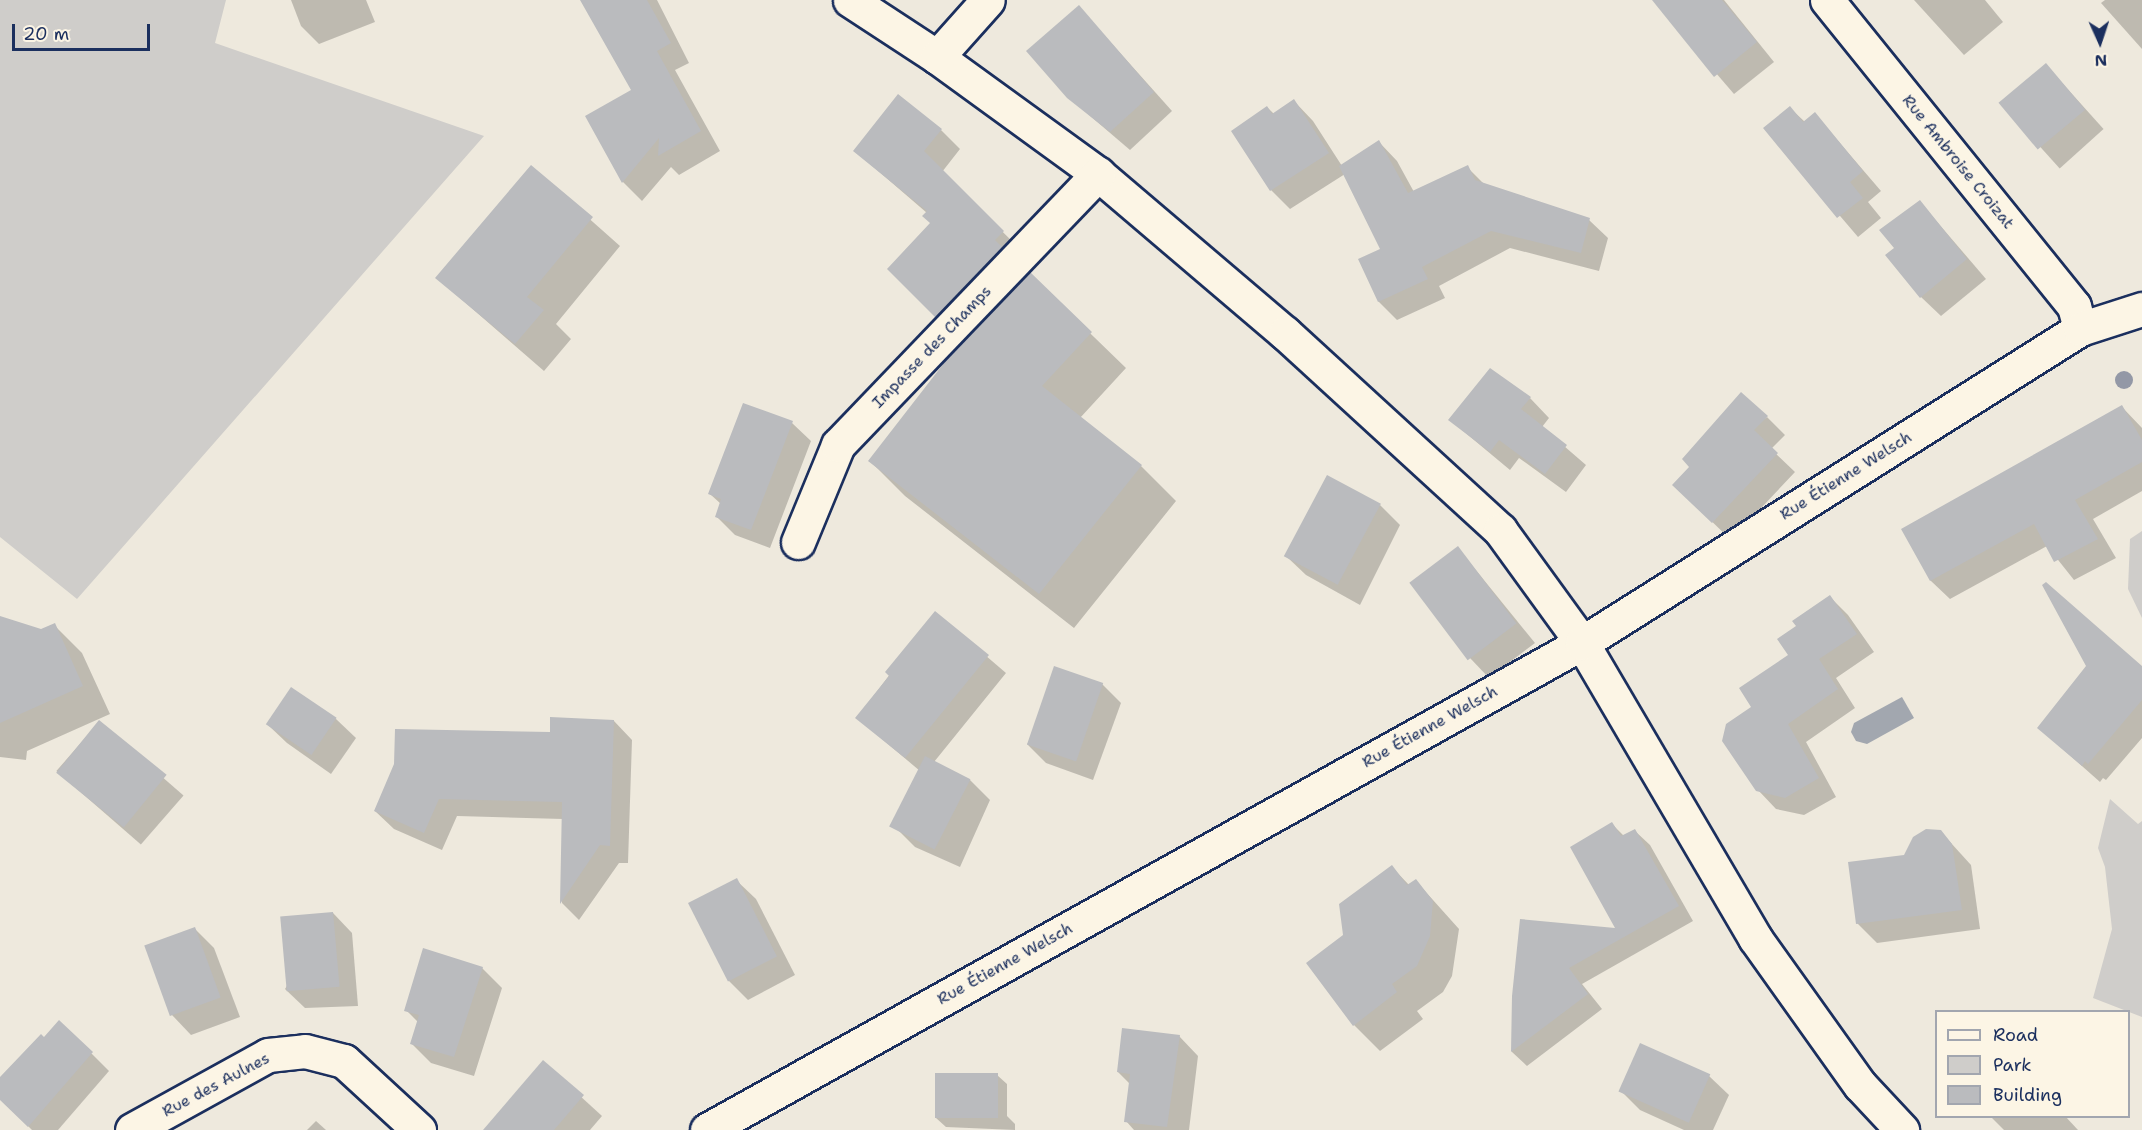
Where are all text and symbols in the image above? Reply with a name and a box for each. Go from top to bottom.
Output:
scale bar [15,12,153,50]
north arrow [2070,12,2130,72]
text: 20 m [23,22,69,46]
text: N [2094,50,2108,71]
street label: Rue Ambroise Croizat [1898,91,2018,233]
street label: Impasse des Champs [868,282,996,412]
street label: Rue Étienne Welsch [1777,428,1915,524]
street label: Rue Étienne Welsch [1359,682,1501,772]
street label: Rue Étienne Welsch [934,919,1076,1009]
legend [1935,1010,2130,1118]
text: Road [1993,1023,2038,1047]
street label: Rue des Aulnes [159,1049,273,1121]
text: Park [1993,1053,2032,1077]
text: Building [1993,1083,2062,1107]

